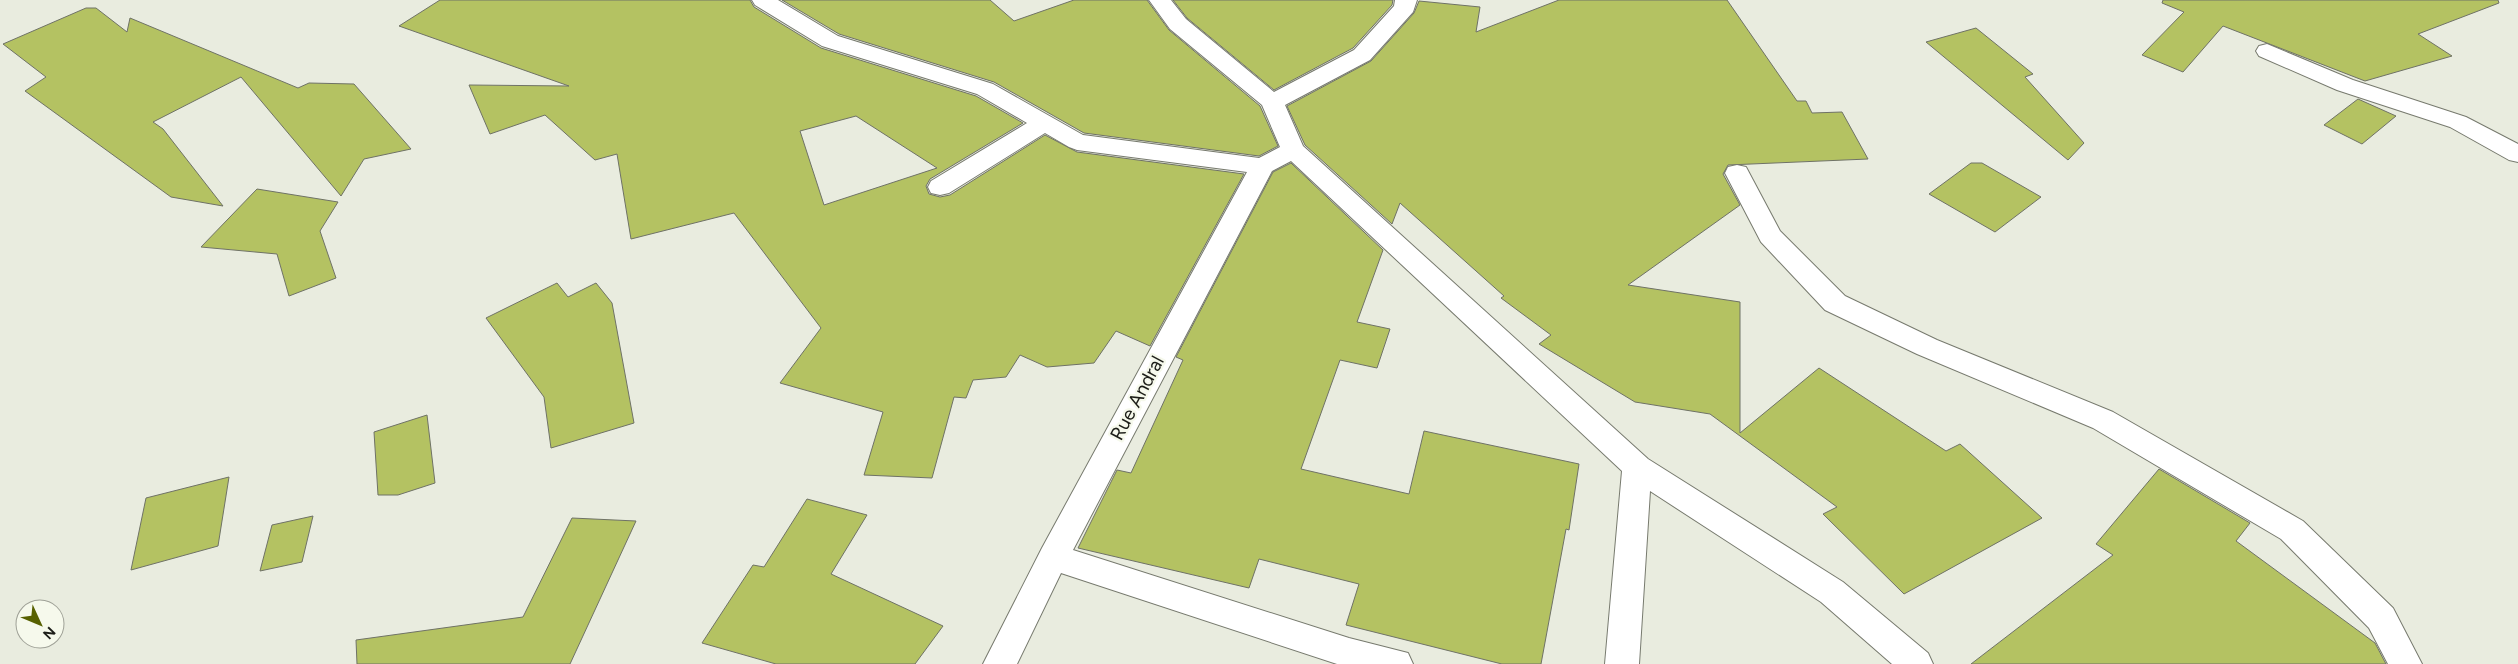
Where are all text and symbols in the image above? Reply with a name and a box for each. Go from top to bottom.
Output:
street label: Rue Andral [1105,352,1169,444]
north arrow [15,599,65,649]
text: N [39,623,59,642]

